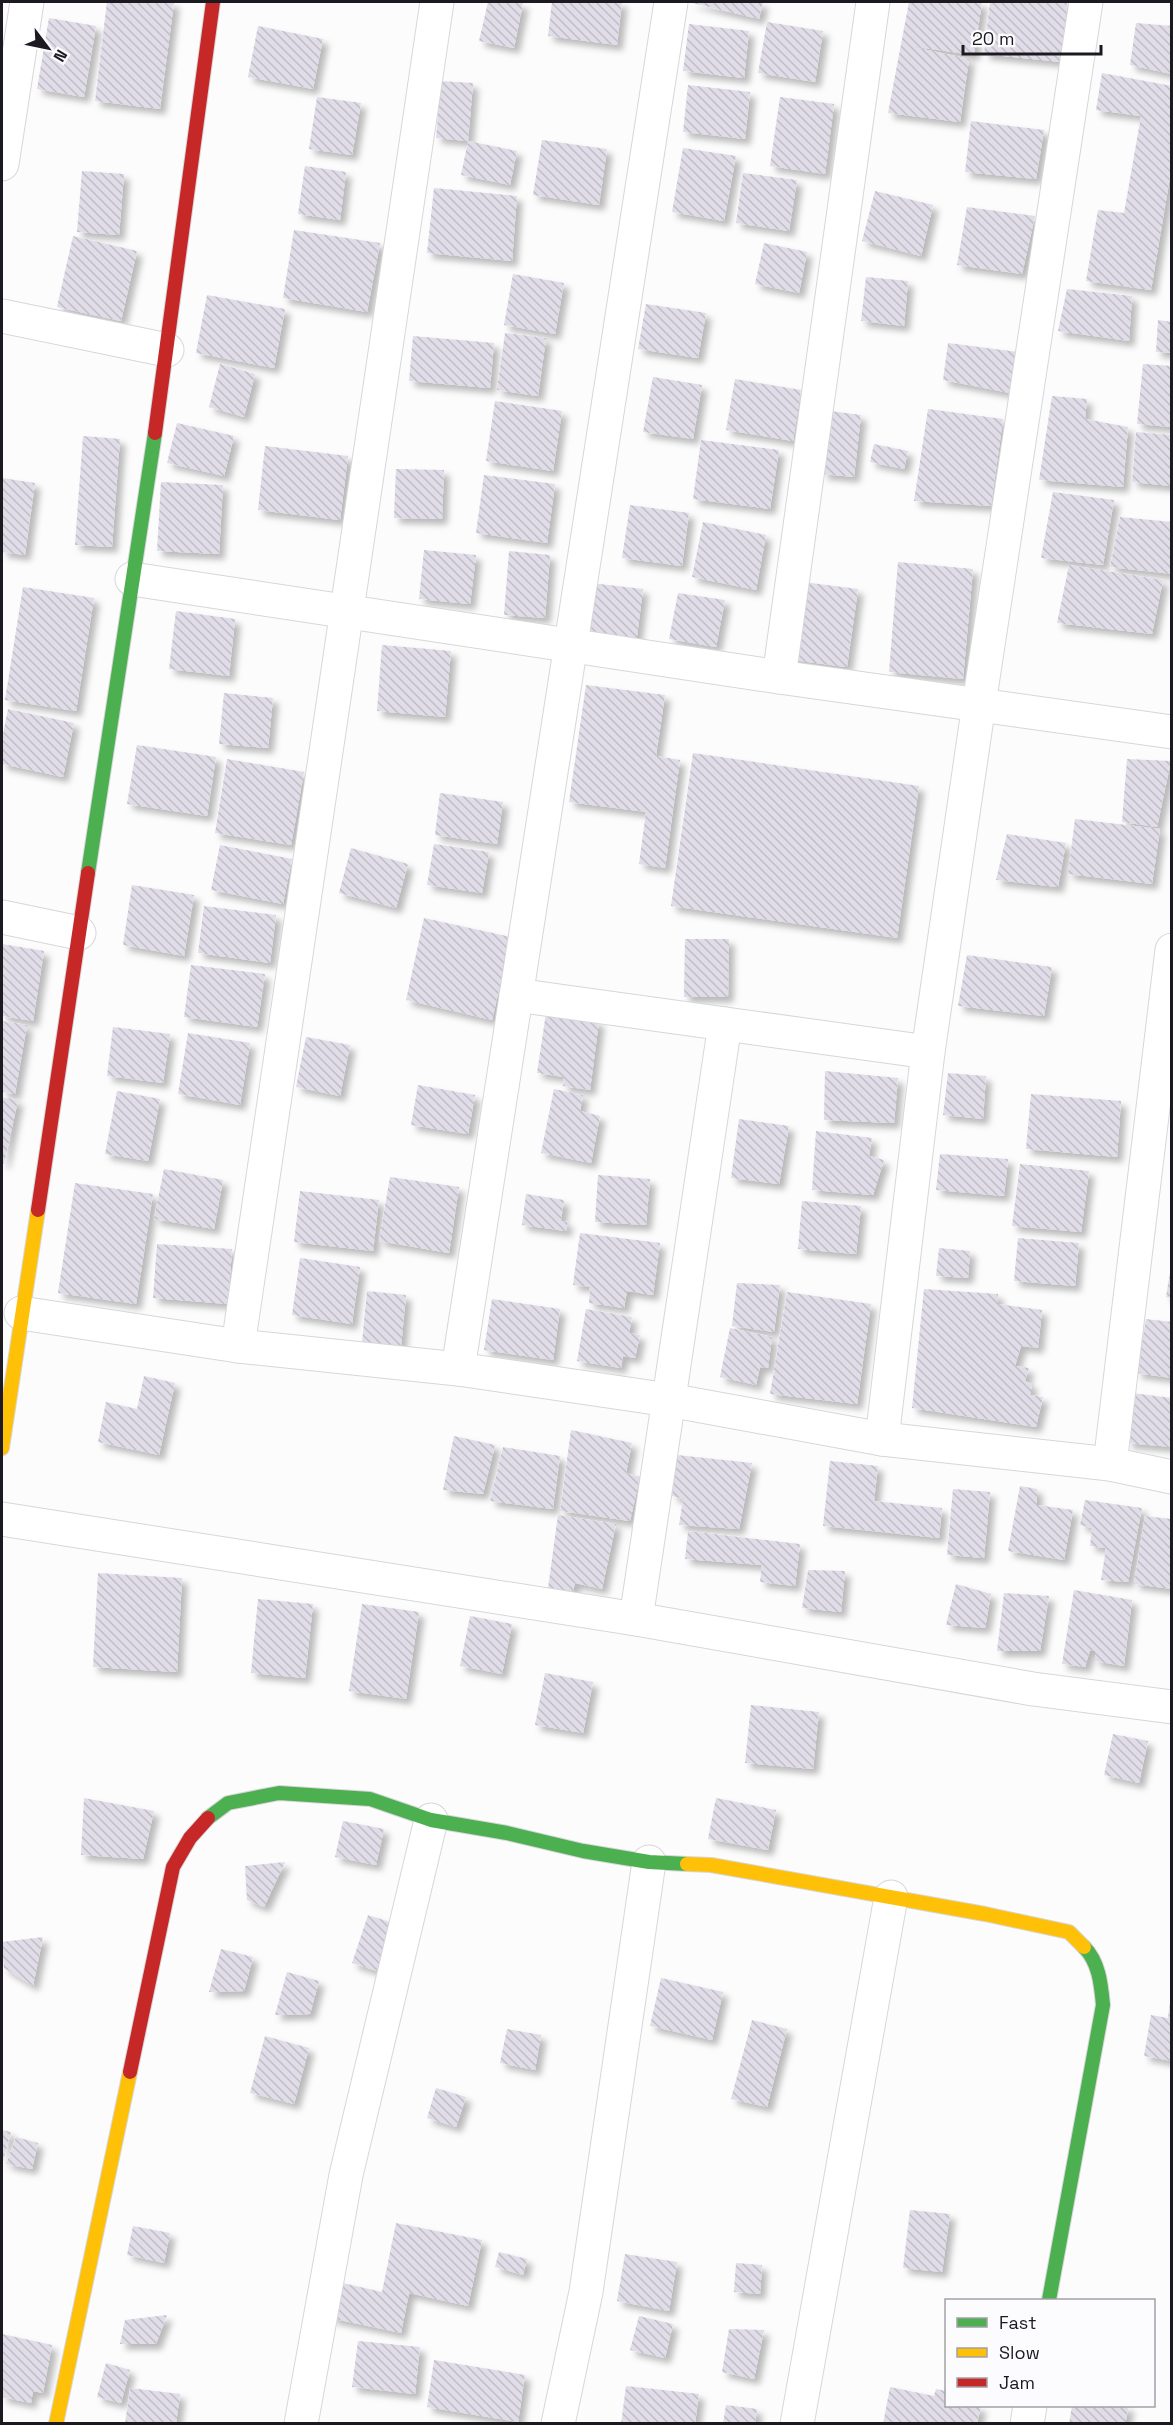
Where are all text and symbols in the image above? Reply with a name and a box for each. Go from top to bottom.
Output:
north arrow [18,18,78,78]
scale bar [963,18,1101,56]
text: 20 m [972,27,1015,50]
text: N [49,46,72,66]
legend [945,2299,1155,2407]
text: Fast [999,2311,1036,2334]
text: Slow [999,2341,1040,2364]
text: Jam [999,2371,1035,2394]

